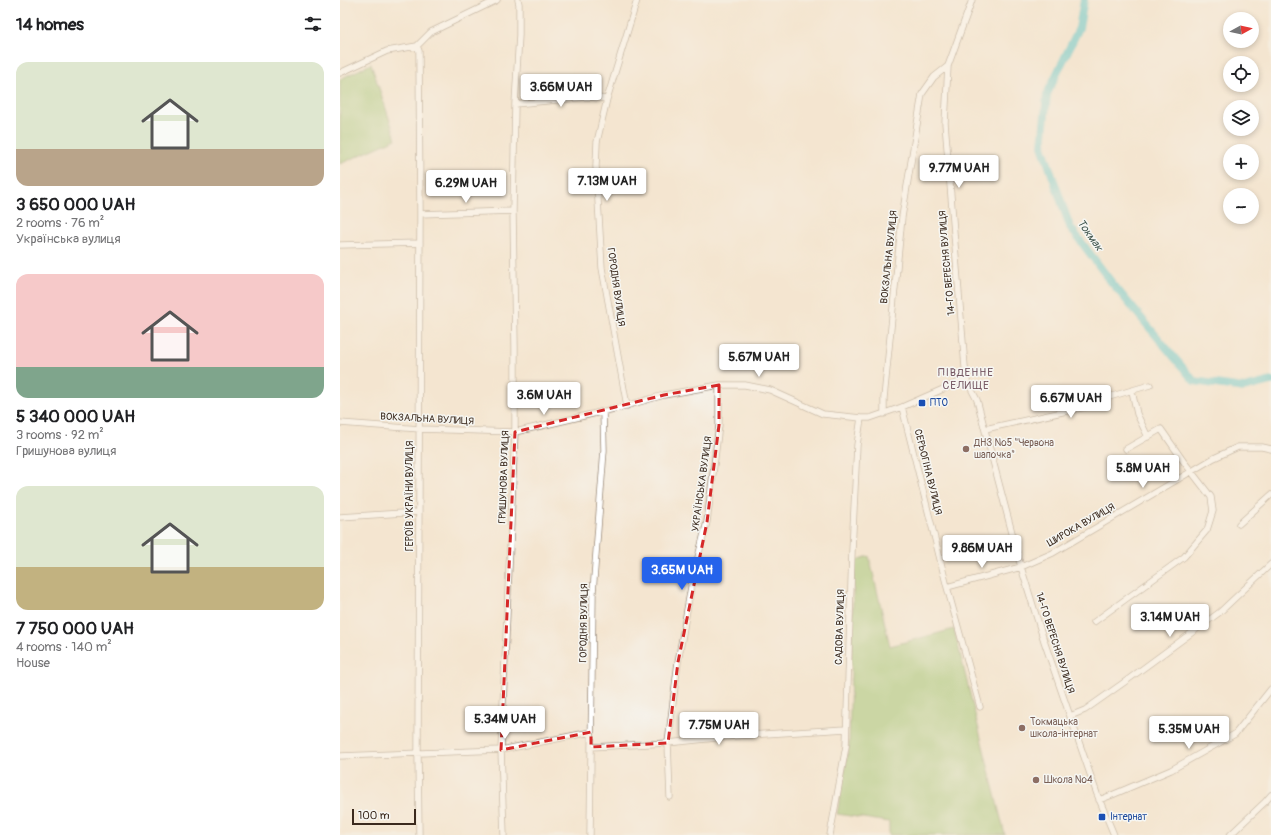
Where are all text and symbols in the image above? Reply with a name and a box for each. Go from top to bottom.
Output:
north arrow [1223,12,1259,48]
map controls [1223,12,1259,224]
icon: filters [302,13,324,35]
text: 14 homes [16,14,84,35]
button: locate [1223,56,1259,92]
pin: 3.66M UAH [515,74,607,108]
text: 3.66M UAH [530,79,592,95]
icon: home [134,88,206,160]
button: layers [1223,100,1259,136]
button: + [1223,144,1259,180]
pin: 9.77M UAH [913,155,1005,189]
text: 9.77M UAH [929,160,989,176]
pin: 7.13M UAH [561,168,653,202]
pin: 6.29M UAH [420,170,512,204]
text: 7.13M UAH [577,173,637,189]
text: 6.29M UAH [435,175,497,191]
button: − [1223,188,1259,224]
text: 3 650 000 UAH [16,194,135,215]
street label: ВОКЗАЛЬНА ВУЛИЦЯ [878,210,900,304]
street label: 14-ГО ВЕРЕСНЯ ВУЛИЦЯ [936,210,958,316]
text: 2 rooms · 76 m² [16,215,104,231]
water label: Токмак [1074,217,1106,254]
text: Українська вулиця [16,231,121,247]
street label: ГОРОДНЯ ВУЛИЦЯ [605,247,627,327]
icon: home [134,300,206,372]
pin: 5.67M UAH [713,344,805,378]
text: 5.67M UAH [728,349,790,365]
district label: ПІВДЕННЕ СЕЛИЩЕ [938,366,994,392]
pin: 3.6M UAH [503,382,585,416]
pin: 6.67M UAH [1025,385,1117,419]
text: 3.6M UAH [516,387,572,403]
text: 6.67M UAH [1040,390,1102,406]
place label: ПТО [930,397,948,409]
marker: ПТО [917,398,927,408]
text: 5 340 000 UAH [16,406,135,427]
street label: ВОКЗАЛЬНА ВУЛИЦЯ [380,411,474,427]
text: 3 rooms · 92 m² [16,427,104,443]
street label: СЕРЬОГІНА ВУЛИЦЯ [912,428,944,516]
street label: ГРИШУНОВА ВУЛИЦЯ [496,430,512,524]
street label: УКРАЇНСЬКА ВУЛИЦЯ [689,435,715,532]
place label: ДНЗ №5 "Червона шапочка" [973,437,1054,461]
street label: ГЕРОЇВ УКРАЇНИ ВУЛИЦЯ [404,441,416,551]
text: Гришунова вулиця [16,443,116,459]
marker: ДНЗ №5 "Червона шапочка" [961,444,971,454]
pin: 5.8M UAH [1102,455,1184,489]
text: 5.8M UAH [1116,460,1170,476]
street label: ШИРОКА ВУЛИЦЯ [1045,501,1117,549]
icon: home [134,512,206,584]
pin: 9.86M UAH [936,535,1028,569]
text: 9.86M UAH [951,540,1013,556]
pin: 3.65M UAH [636,557,728,591]
text: 3.65M UAH [651,562,713,578]
street label: ГОРОДНЯ ВУЛИЦЯ [577,583,591,663]
street label: САДОВА ВУЛИЦЯ [833,589,847,665]
street label: 14-ГО ВЕРЕСНЯ ВУЛИЦЯ [1033,591,1077,695]
pin: 3.14M UAH [1124,604,1216,638]
text: 3.14M UAH [1140,609,1200,625]
text: 7 750 000 UAH [16,618,134,639]
text: 4 rooms · 140 m² [16,639,112,655]
text: House [16,655,50,671]
pin: 5.34M UAH [459,706,551,740]
text: 5.34M UAH [474,711,536,727]
pin: 7.75M UAH [673,712,765,746]
place label: Токмацька школа-інтернат [1030,716,1098,740]
pin: 5.35M UAH [1143,716,1235,750]
text: 7.75M UAH [688,717,750,733]
text: 5.35M UAH [1158,721,1220,737]
marker: Токмацька школа-інтернат [1017,723,1027,733]
place label: Школа №4 [1044,774,1093,786]
marker: Школа №4 [1031,775,1041,785]
scale bar [352,807,416,826]
text: 100 m [358,809,389,822]
place label: Інтернат [1110,811,1147,823]
marker: Інтернат [1097,812,1107,822]

